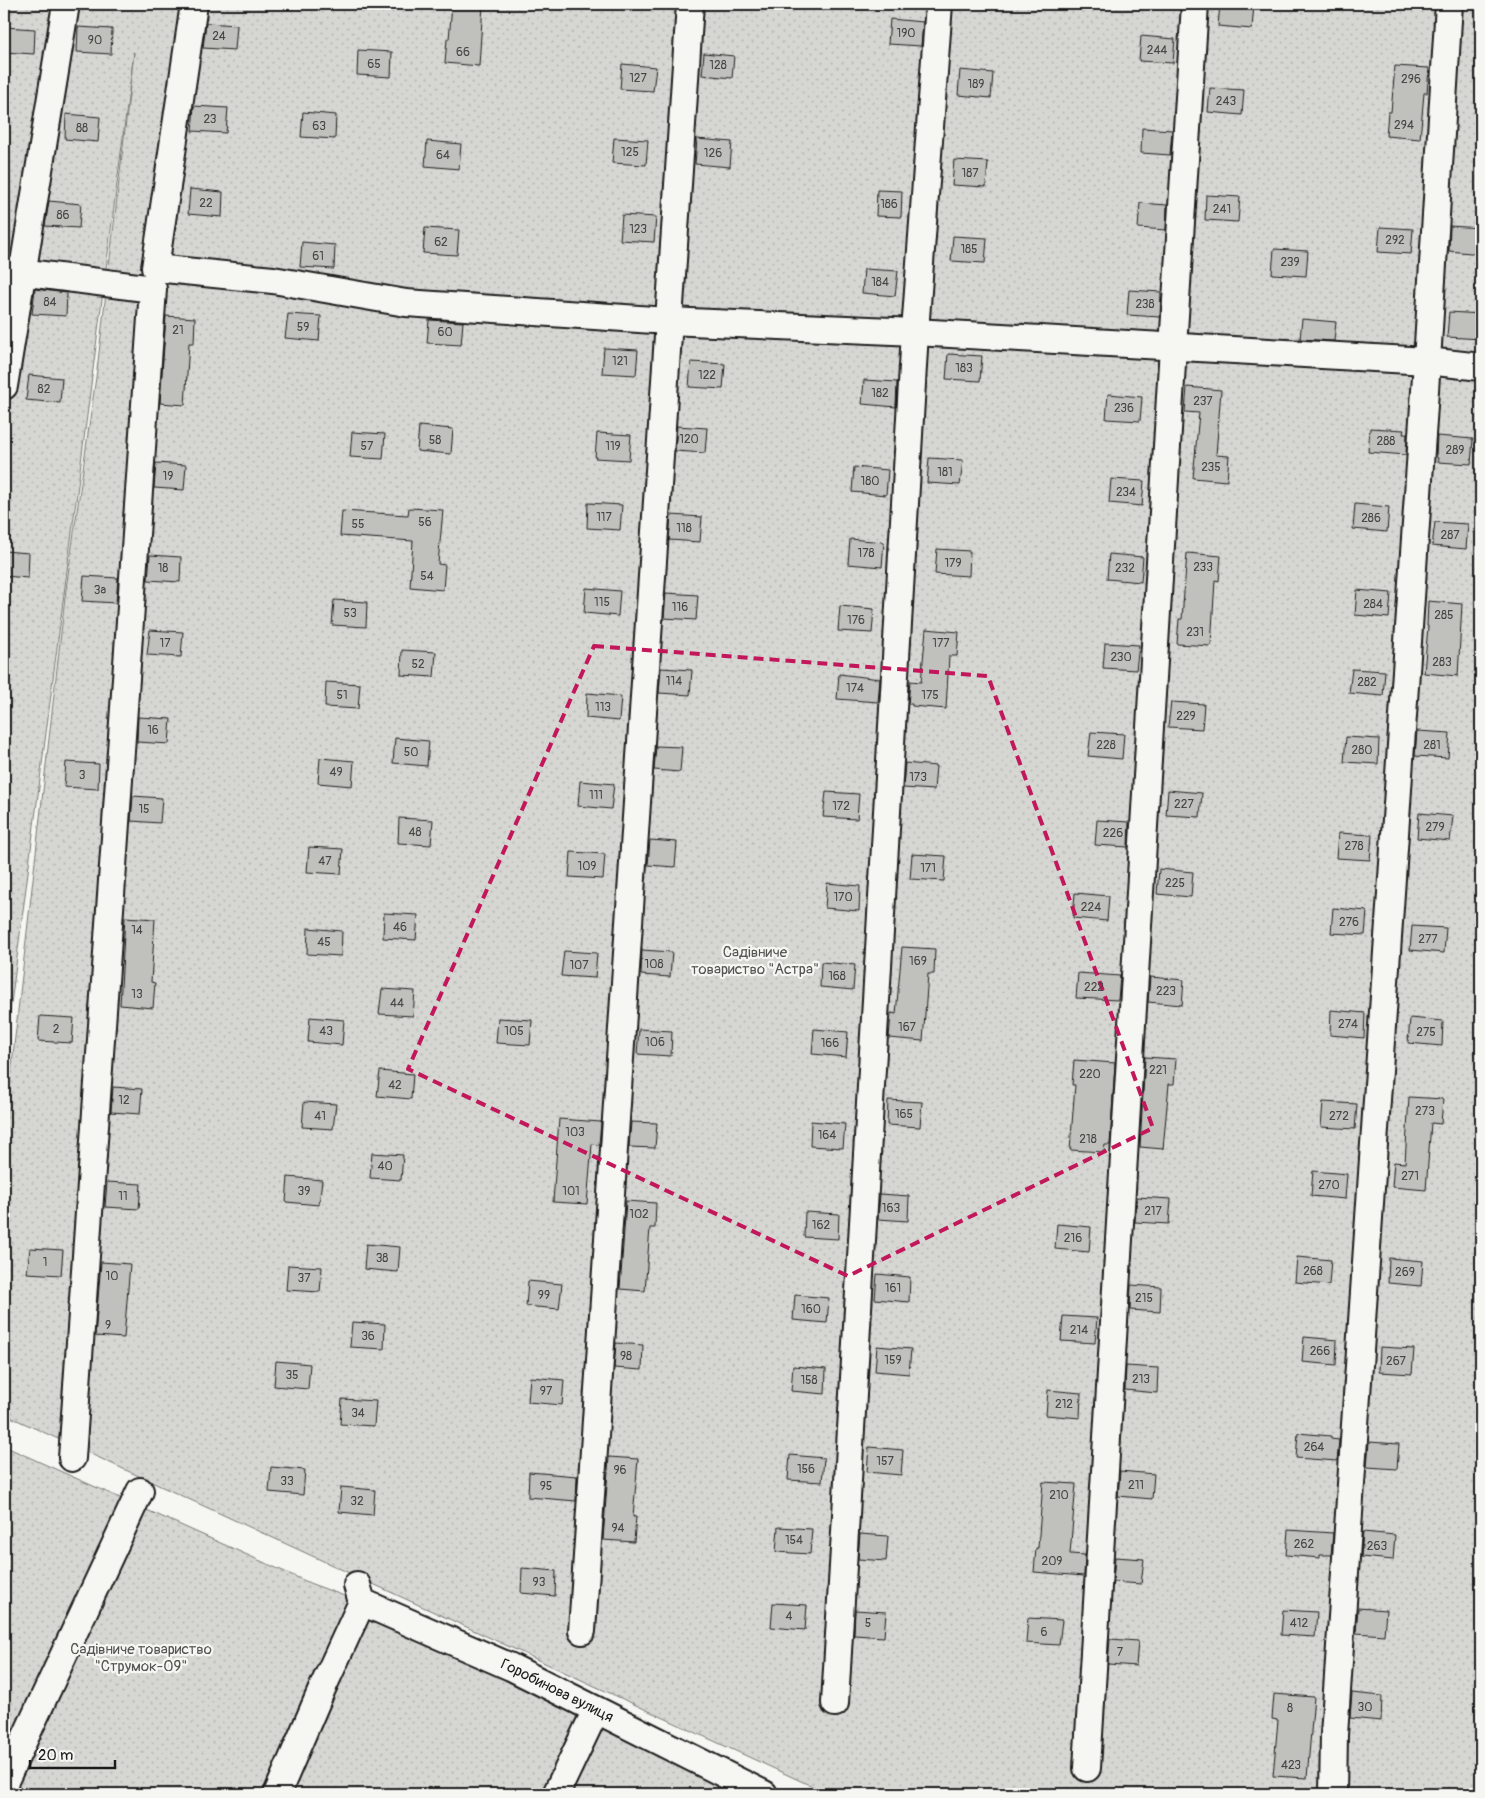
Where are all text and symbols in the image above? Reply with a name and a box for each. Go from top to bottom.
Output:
house number: 190 [896,26,916,41]
house number: 24 [212,29,226,44]
house number: 90 [88,33,102,48]
house number: 244 [1147,43,1167,58]
house number: 66 [456,45,470,60]
house number: 65 [367,57,381,72]
house number: 128 [709,58,727,73]
house number: 127 [629,71,648,86]
house number: 296 [1401,72,1421,87]
house number: 189 [968,77,984,92]
house number: 243 [1216,94,1236,109]
house number: 23 [203,112,217,127]
house number: 294 [1394,118,1414,133]
house number: 63 [312,119,326,134]
house number: 88 [76,121,88,136]
house number: 125 [621,145,639,160]
house number: 126 [704,146,722,161]
house number: 64 [436,148,450,163]
house number: 187 [961,166,979,181]
house number: 22 [199,196,213,211]
house number: 186 [880,197,898,212]
house number: 241 [1213,202,1231,217]
house number: 86 [56,208,70,223]
house number: 123 [629,222,647,237]
house number: 292 [1385,233,1405,248]
house number: 62 [434,235,448,250]
house number: 185 [960,242,978,257]
house number: 61 [312,249,324,264]
house number: 239 [1280,255,1300,270]
house number: 184 [871,275,889,290]
house number: 84 [43,295,57,310]
house number: 238 [1135,297,1155,312]
house number: 59 [297,320,309,335]
house number: 21 [172,323,184,338]
house number: 60 [437,325,453,340]
house number: 121 [612,354,628,369]
house number: 183 [955,361,973,376]
house number: 122 [698,368,716,383]
house number: 82 [38,382,51,397]
house number: 182 [871,386,889,401]
house number: 237 [1193,394,1213,409]
house number: 236 [1114,401,1134,416]
house number: 120 [679,432,699,447]
house number: 58 [429,433,441,448]
house number: 288 [1377,434,1395,449]
house number: 57 [361,439,374,454]
house number: 119 [605,439,621,454]
house number: 289 [1446,443,1464,458]
house number: 235 [1201,460,1221,475]
house number: 181 [937,465,953,480]
house number: 19 [163,469,173,484]
house number: 180 [861,474,879,489]
house number: 234 [1116,485,1136,500]
house number: 117 [596,510,613,525]
house number: 286 [1361,511,1381,526]
house number: 56 [418,515,432,530]
house number: 55 [351,517,365,532]
house number: 118 [676,521,692,536]
house number: 287 [1440,528,1460,543]
house number: 178 [857,546,875,561]
house number: 179 [944,556,962,571]
house number: 233 [1193,560,1213,575]
house number: 18 [158,561,168,576]
house number: 232 [1115,561,1135,576]
house number: 54 [420,569,434,584]
house number: 3а [94,583,107,598]
house number: 115 [594,595,610,610]
house number: 284 [1363,597,1383,612]
house number: 116 [672,600,688,615]
house number: 53 [343,606,357,621]
house number: 285 [1434,608,1454,623]
house number: 176 [847,613,865,628]
house number: 231 [1186,625,1204,640]
house number: 17 [159,636,171,651]
house number: 177 [932,636,950,651]
house number: 230 [1110,650,1132,665]
house number: 283 [1432,655,1452,670]
house number: 52 [411,657,425,672]
house number: 114 [666,674,682,689]
house number: 282 [1357,675,1377,690]
house number: 174 [846,681,864,696]
house number: 51 [336,688,348,703]
house number: 175 [921,688,939,703]
house number: 113 [595,700,611,715]
house number: 229 [1176,709,1196,724]
house number: 16 [147,723,159,738]
house number: 228 [1096,738,1116,753]
house number: 281 [1423,738,1441,753]
house number: 280 [1352,743,1372,758]
house number: 50 [404,745,418,760]
house number: 49 [329,765,343,780]
house number: 3 [79,768,86,783]
house number: 173 [909,770,927,785]
house number: 111 [589,788,603,803]
house number: 227 [1174,797,1195,812]
house number: 172 [832,799,850,814]
house number: 15 [138,802,150,817]
house number: 279 [1425,820,1445,835]
house number: 48 [408,825,422,840]
house number: 226 [1103,826,1123,841]
house number: 278 [1344,839,1364,854]
house number: 47 [318,854,332,869]
house number: 109 [577,859,597,874]
house number: 171 [920,861,936,876]
house number: 225 [1165,876,1185,891]
house number: 170 [833,890,853,905]
house number: 224 [1081,900,1101,915]
house number: 276 [1339,915,1359,930]
house number: 46 [393,920,407,935]
house number: 14 [131,923,143,938]
house number: 277 [1418,932,1438,947]
house number: 45 [317,935,331,950]
park label: Садівниче товариство "Астра" [691,943,819,979]
house number: 169 [909,954,927,969]
house number: 108 [645,957,663,972]
house number: 107 [569,958,589,973]
house number: 168 [828,969,846,984]
house number: 222 [1084,980,1104,995]
house number: 223 [1156,984,1176,999]
house number: 13 [131,987,143,1002]
house number: 44 [390,996,404,1011]
house number: 274 [1338,1017,1358,1032]
house number: 167 [898,1020,917,1035]
house number: 2 [53,1022,60,1037]
house number: 43 [319,1024,333,1039]
house number: 105 [504,1024,524,1039]
house number: 275 [1416,1025,1436,1040]
house number: 106 [645,1035,665,1050]
house number: 166 [821,1036,839,1051]
house number: 221 [1149,1063,1167,1078]
house number: 220 [1079,1067,1101,1082]
house number: 42 [388,1078,402,1093]
house number: 12 [118,1093,130,1108]
house number: 273 [1415,1104,1435,1119]
house number: 165 [895,1107,913,1122]
house number: 41 [314,1109,326,1124]
house number: 272 [1329,1109,1349,1124]
house number: 103 [565,1125,585,1140]
house number: 164 [818,1128,836,1143]
house number: 218 [1079,1132,1097,1147]
house number: 40 [377,1159,393,1174]
house number: 271 [1401,1169,1419,1184]
house number: 270 [1318,1178,1340,1193]
house number: 39 [298,1184,310,1199]
house number: 101 [562,1184,580,1199]
house number: 11 [118,1189,128,1204]
house number: 163 [882,1201,900,1216]
house number: 217 [1144,1204,1163,1219]
house number: 102 [629,1207,649,1222]
house number: 162 [812,1218,830,1233]
house number: 216 [1064,1231,1082,1246]
house number: 38 [376,1251,388,1266]
house number: 1 [43,1255,47,1270]
house number: 268 [1303,1264,1323,1279]
house number: 269 [1395,1265,1415,1280]
house number: 10 [106,1269,118,1284]
house number: 37 [297,1271,311,1286]
house number: 161 [885,1281,901,1296]
house number: 99 [538,1288,550,1303]
house number: 215 [1135,1291,1153,1306]
house number: 160 [801,1302,821,1317]
house number: 9 [105,1318,111,1333]
house number: 214 [1070,1323,1088,1338]
house number: 36 [361,1329,375,1344]
house number: 266 [1310,1344,1330,1359]
house number: 98 [620,1349,632,1364]
house number: 159 [884,1353,902,1368]
house number: 267 [1386,1354,1407,1369]
house number: 35 [285,1368,299,1383]
house number: 213 [1132,1372,1150,1387]
house number: 158 [800,1373,818,1388]
house number: 97 [540,1384,553,1399]
house number: 212 [1055,1397,1073,1412]
house number: 34 [351,1406,365,1421]
house number: 264 [1304,1440,1324,1455]
house number: 157 [876,1454,894,1469]
house number: 156 [797,1462,815,1477]
house number: 96 [613,1463,627,1478]
house number: 33 [280,1474,294,1489]
house number: 211 [1128,1478,1144,1493]
house number: 95 [540,1479,552,1494]
house number: 210 [1049,1488,1069,1503]
house number: 32 [350,1494,364,1509]
house number: 94 [611,1521,625,1536]
house number: 154 [785,1533,803,1548]
house number: 262 [1294,1537,1314,1552]
house number: 263 [1367,1539,1387,1554]
house number: 209 [1041,1554,1063,1569]
house number: 93 [533,1575,546,1590]
house number: 4 [786,1609,793,1624]
house number: 5 [865,1616,871,1631]
house number: 412 [1290,1616,1308,1631]
house number: 6 [1041,1625,1048,1640]
park label: Садівниче товариство "Струмок-09" [70,1640,212,1676]
house number: 7 [1117,1645,1124,1660]
street label: Горобинова вулиця [498,1655,617,1727]
house number: 30 [1358,1700,1372,1715]
house number: 8 [1287,1701,1293,1716]
scale bar [30,1738,115,1770]
text: 20 m [38,1746,73,1765]
house number: 423 [1281,1758,1301,1773]

